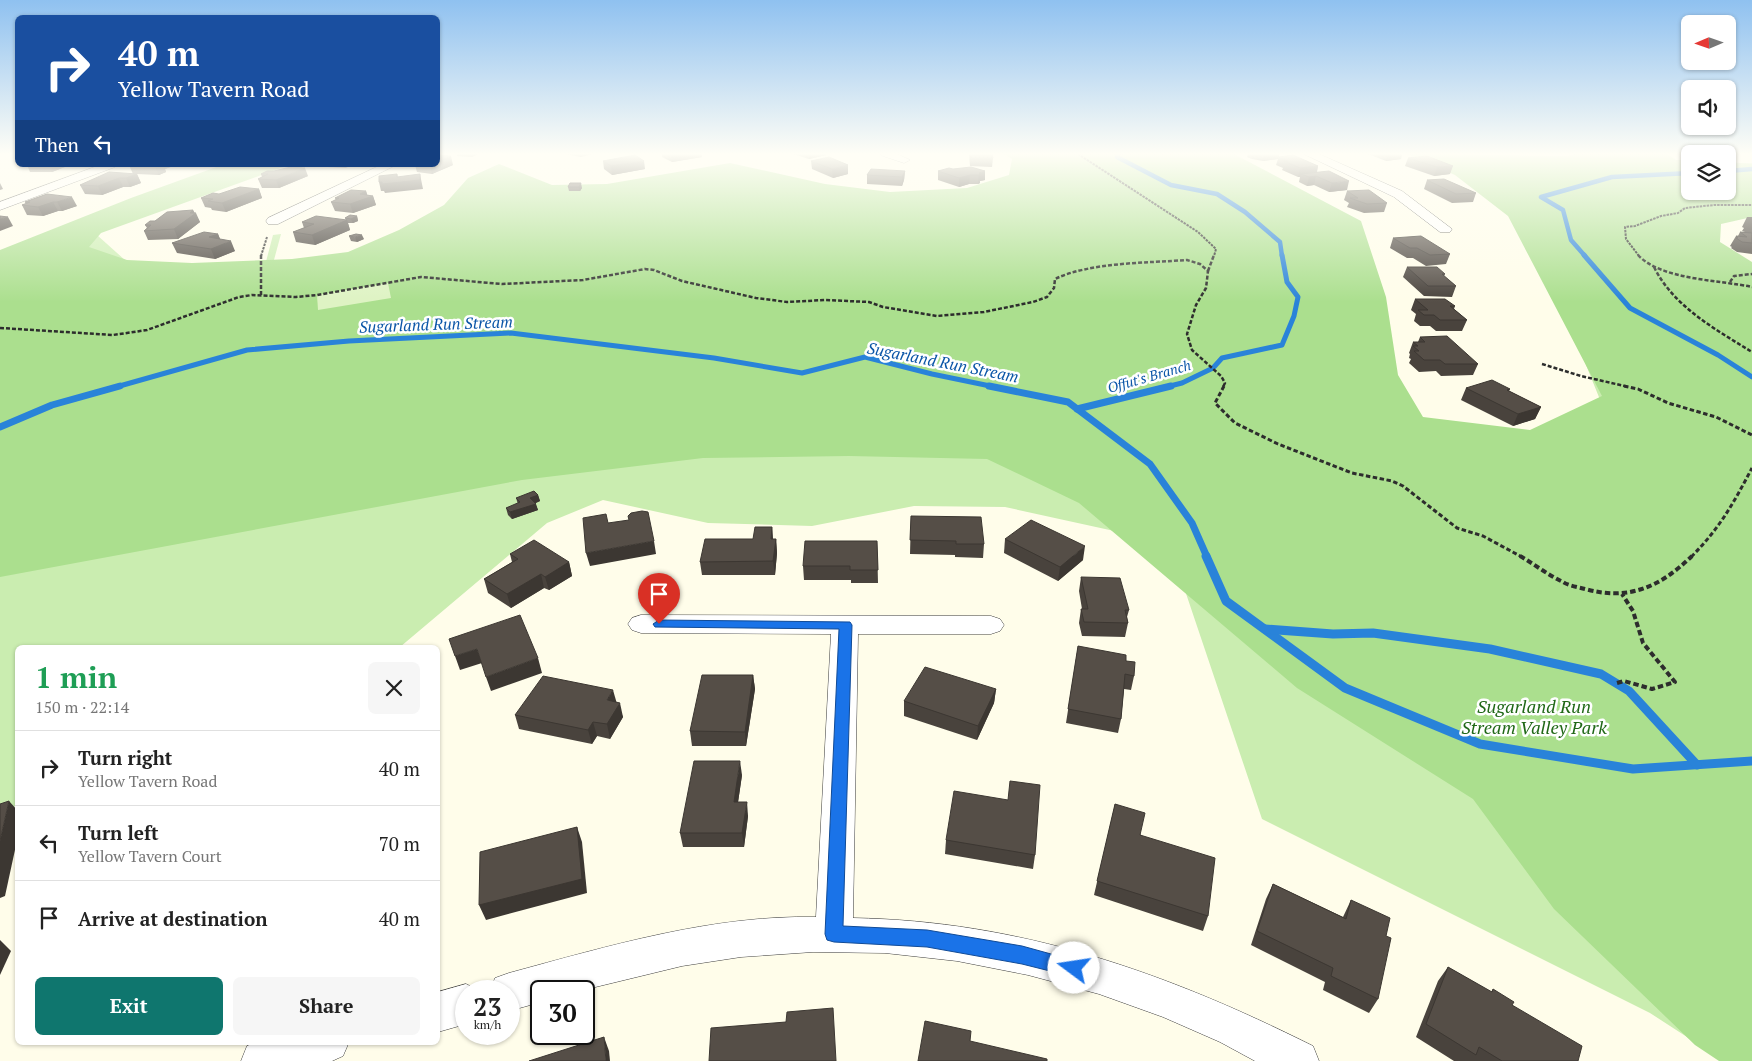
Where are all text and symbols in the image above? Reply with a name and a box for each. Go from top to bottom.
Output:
north arrow [1681,15,1736,70]
map controls [1681,15,1736,200]
text: 40 m [118,30,199,76]
icon: right [35,35,100,100]
text: Yellow Tavern Road [118,74,310,103]
button: sound [1681,80,1736,135]
icon: left [89,130,117,158]
text: Then [35,132,79,157]
button: layers [1681,145,1736,200]
water label: Sugarland Run Stream [359,310,513,338]
water label: Sugarland Run Stream [865,337,1021,387]
water label: Offut's Branch [1105,355,1193,397]
pin [638,573,680,624]
icon: arrive [645,580,673,608]
text: 1 min [35,657,117,697]
button: close [368,662,420,714]
park label: Sugarland Run Stream Valley Park [1461,694,1607,739]
text: 150 m · 22:14 [35,696,129,718]
text: Turn right [78,745,172,770]
icon: right [35,754,63,782]
text: 40 m [379,756,420,781]
text: Yellow Tavern Road [78,770,217,792]
text: Turn left [78,820,159,845]
icon: left [35,829,63,857]
text: 70 m [379,831,420,856]
text: Yellow Tavern Court [78,845,222,867]
icon: arrive [35,904,63,932]
text: Arrive at destination [78,906,267,931]
text: 40 m [379,906,420,931]
position arrow [1047,941,1099,993]
button: Exit [35,977,223,1035]
button: Share [233,977,420,1035]
speed limit sign: 30 [530,980,595,1045]
text: 23 [473,990,502,1023]
text: km/h [474,1017,501,1032]

